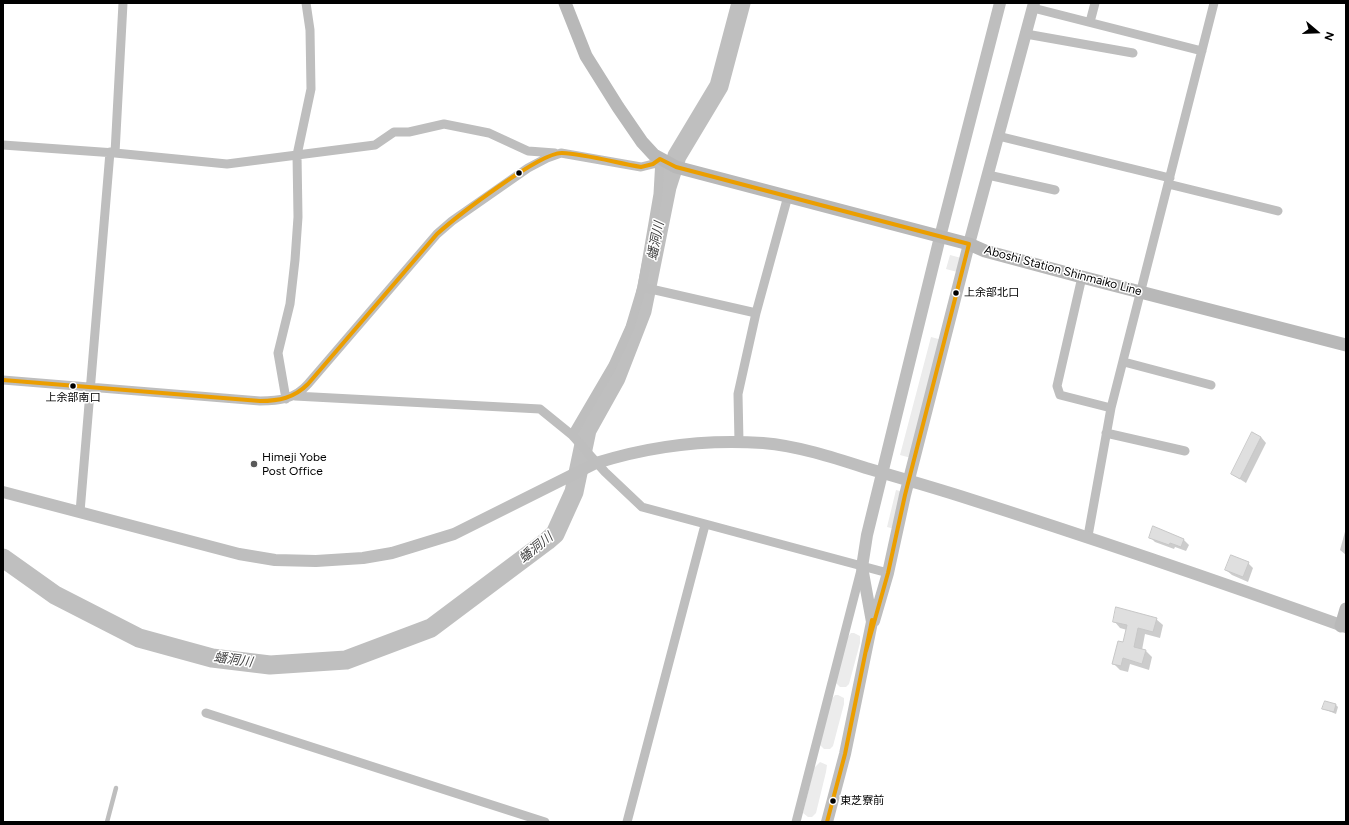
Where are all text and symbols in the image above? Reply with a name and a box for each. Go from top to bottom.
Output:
north arrow [1297,12,1337,52]
text: N [1321,30,1336,42]
unlabelled marker [514,168,524,178]
water label: 蟠洞川 [645,220,667,262]
street label: Aboshi Station Shinmaiko Line [983,243,1143,299]
place label: 上余部北口 [964,286,1019,300]
marker: 上余部北口 [951,288,961,298]
marker: 上余部南口 [68,381,78,391]
place label: 上余部南口 [46,391,100,405]
place label: Himeji Yobe Post Office [262,450,327,478]
marker: Himeji Yobe Post Office [249,459,259,469]
water label: 蟠洞川 [516,530,556,566]
water label: 蟠洞川 [213,650,253,670]
place label: 東芝寮前 [840,794,884,808]
marker: 東芝寮前 [828,796,838,806]

